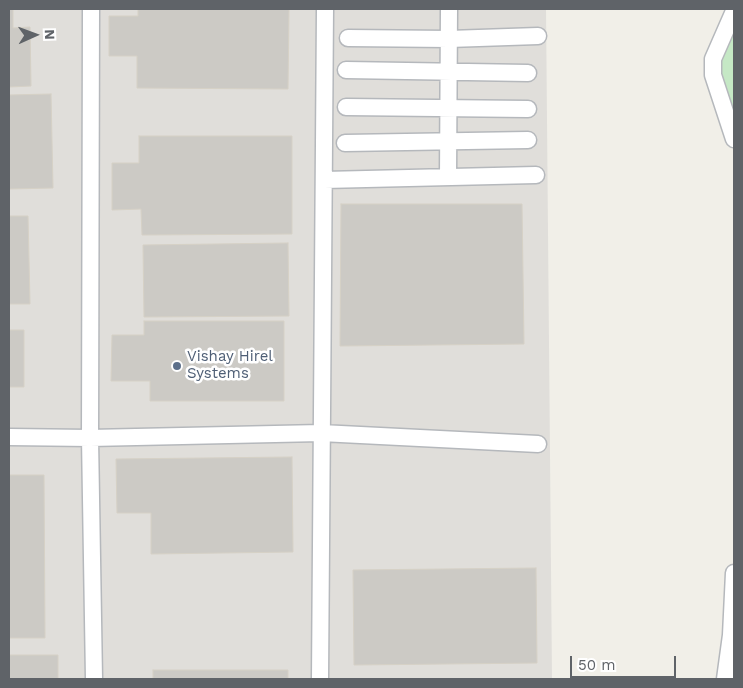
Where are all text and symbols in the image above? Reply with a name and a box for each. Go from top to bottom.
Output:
north arrow [10,10,60,60]
text: N [42,29,58,40]
place label: Vishay Hirel Systems [187,348,273,383]
marker: Vishay Hirel Systems [171,360,183,372]
scale bar [573,646,679,678]
text: 50 m [578,656,615,674]

